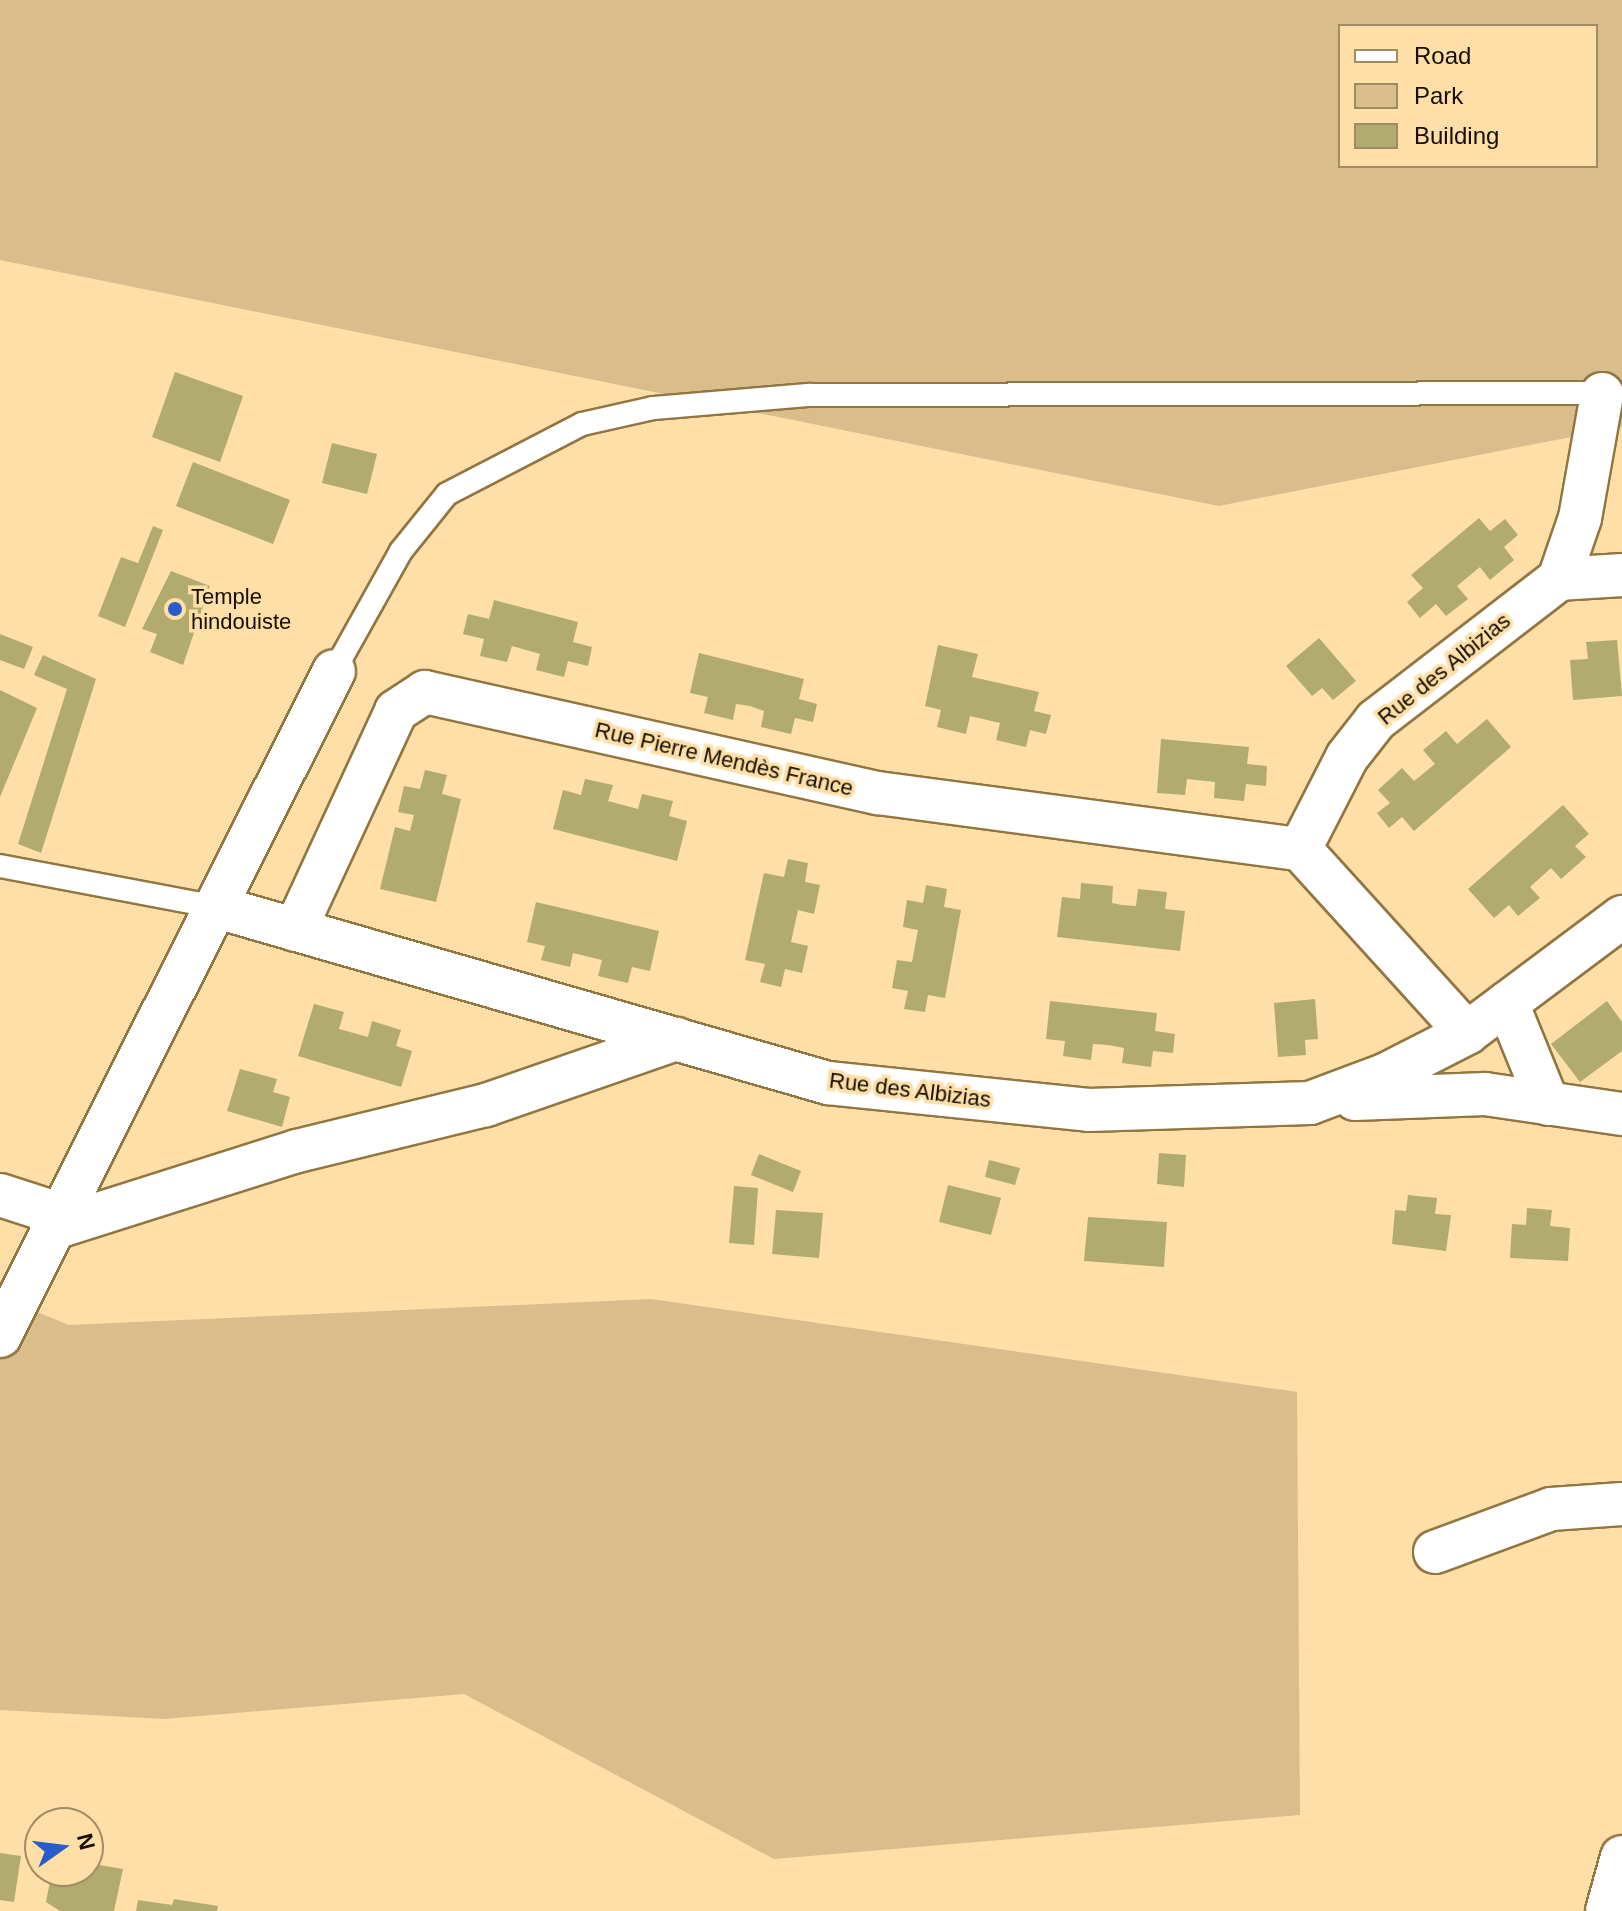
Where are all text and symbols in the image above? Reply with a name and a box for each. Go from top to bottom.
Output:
legend [1338,24,1598,168]
text: Road [1414,42,1471,69]
text: Park [1414,82,1463,109]
text: Building [1414,122,1499,149]
place label: Temple hindouiste [191,583,291,634]
marker: Temple hindouiste [166,600,184,618]
street label: Rue des Albizias [1372,607,1516,731]
street label: Rue Pierre Mendès France [592,716,856,802]
street label: Rue des Albizias [827,1067,993,1113]
north arrow [24,1807,104,1887]
text: N [72,1831,100,1852]

